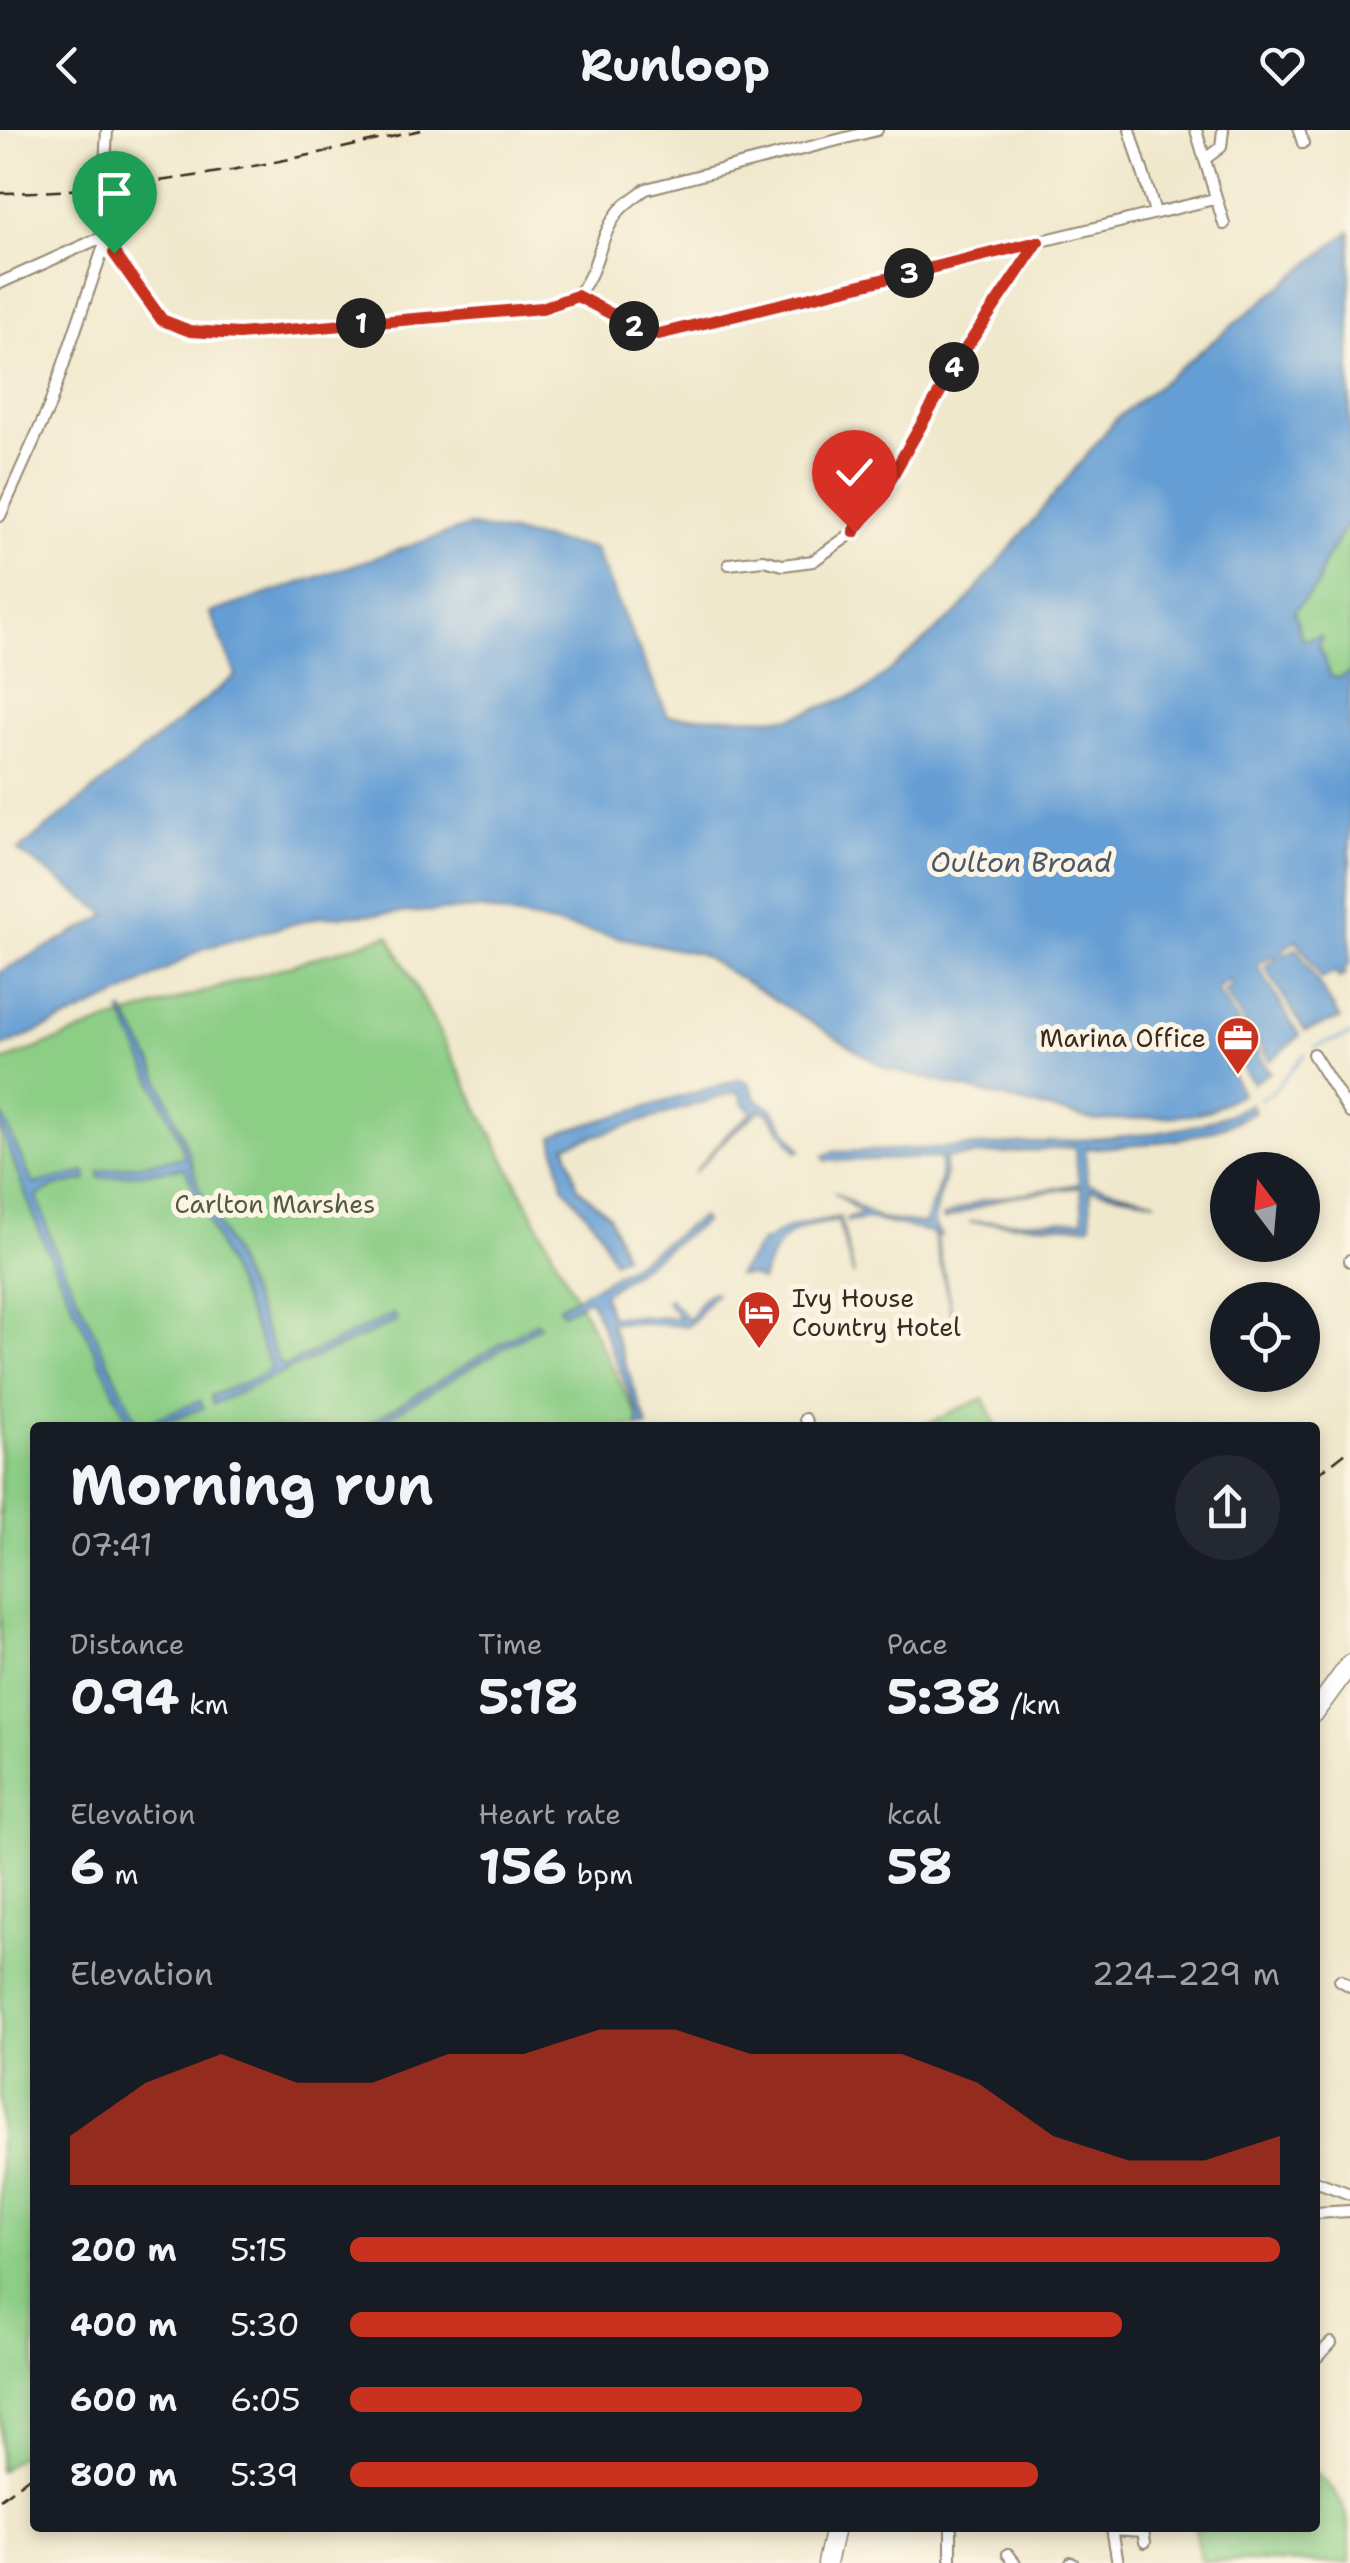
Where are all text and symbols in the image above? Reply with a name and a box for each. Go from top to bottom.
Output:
text: Runloop [580,35,770,95]
icon: back [40,38,95,93]
icon: heart [1255,38,1310,93]
pin [72,151,157,254]
icon: arrive [87,166,142,221]
pin: 3 [884,248,934,298]
text: 3 [899,254,919,292]
pin: 1 [336,298,386,348]
pin: 2 [609,301,659,351]
text: 1 [355,304,367,342]
text: 2 [624,307,644,345]
pin: 4 [929,342,979,392]
text: 4 [944,348,964,386]
pin [812,430,897,533]
icon: check [827,445,882,500]
water label: Oulton Broad [930,843,1112,881]
office icon: Marina Office [1215,1015,1261,1076]
place label: Marina Office [1039,1021,1206,1055]
north arrow [1210,1152,1320,1262]
map controls [1210,1152,1320,1392]
park label: Carlton Marshes [175,1187,376,1221]
place label: Ivy House Country Hotel [792,1281,961,1344]
button: locate [1210,1282,1320,1392]
hotel icon: Ivy House Country Hotel [736,1289,782,1350]
text: Morning run [70,1448,434,1522]
button: share [1175,1455,1280,1560]
text: 07:41 [70,1523,153,1566]
text: Distance [70,1625,185,1663]
text: Time [478,1625,543,1663]
text: Pace [887,1625,948,1663]
text: 0.94 [70,1663,179,1730]
text: 5:18 [478,1663,579,1730]
text: 5:38 [887,1663,1001,1730]
text: km [179,1685,229,1723]
text: /km [1001,1685,1061,1723]
text: Elevation [70,1795,195,1833]
text: Heart rate [478,1795,621,1833]
text: kcal [887,1795,941,1833]
text: 6 [70,1833,105,1900]
text: 156 [478,1833,567,1900]
text: 58 [887,1833,953,1900]
text: m [105,1855,139,1893]
text: bpm [567,1855,633,1893]
text: Elevation [70,1952,213,1995]
text: 224–229 m [1092,1952,1280,1995]
text: 200 m [70,2228,177,2271]
text: 5:15 [230,2228,287,2271]
text: 400 m [70,2303,177,2346]
text: 5:30 [230,2303,300,2346]
text: 600 m [70,2378,177,2421]
text: 6:05 [230,2378,301,2421]
text: 800 m [70,2453,177,2496]
text: 5:39 [230,2453,299,2496]

